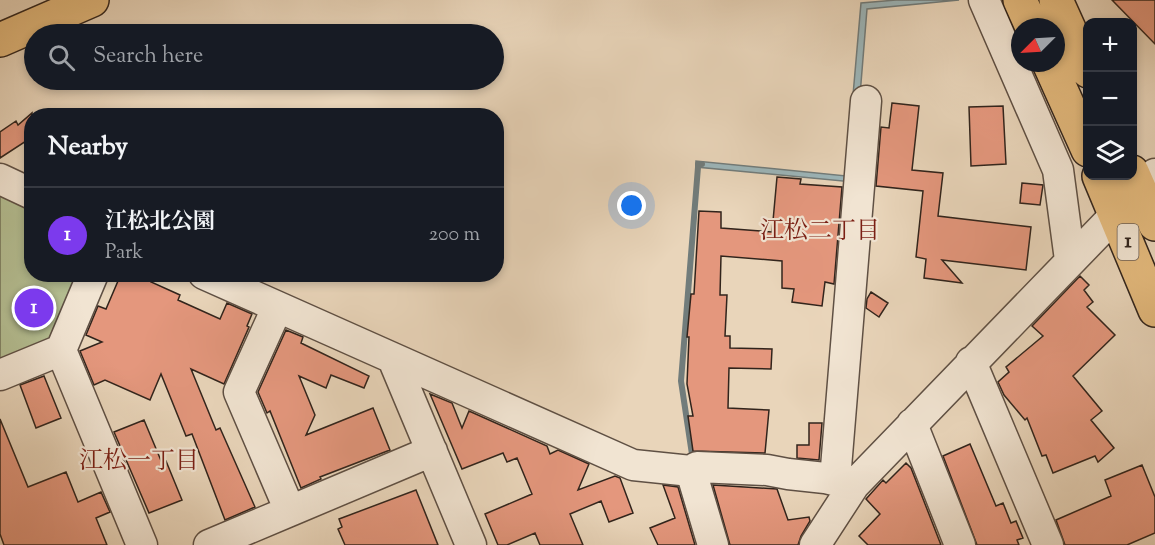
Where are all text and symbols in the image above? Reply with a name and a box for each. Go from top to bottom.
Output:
north arrow [1011,18,1065,72]
map controls [1083,18,1137,180]
button: + [1083,18,1137,72]
search box [24,24,504,90]
icon: search [45,41,78,74]
text: Search here [93,41,203,73]
button: − [1083,72,1137,126]
button: layers [1083,126,1137,180]
text: Nearby [48,129,128,166]
your location [617,191,646,220]
text: 江松北公園 [105,207,215,239]
district label: 江松二丁目 [760,215,880,249]
text: 1 [64,221,71,250]
text: 200 m [429,221,480,250]
road number: 1 [1118,224,1138,260]
text: Park [105,239,143,268]
pin: 1 [15,286,54,330]
district label: 江松一丁目 [79,445,199,479]

